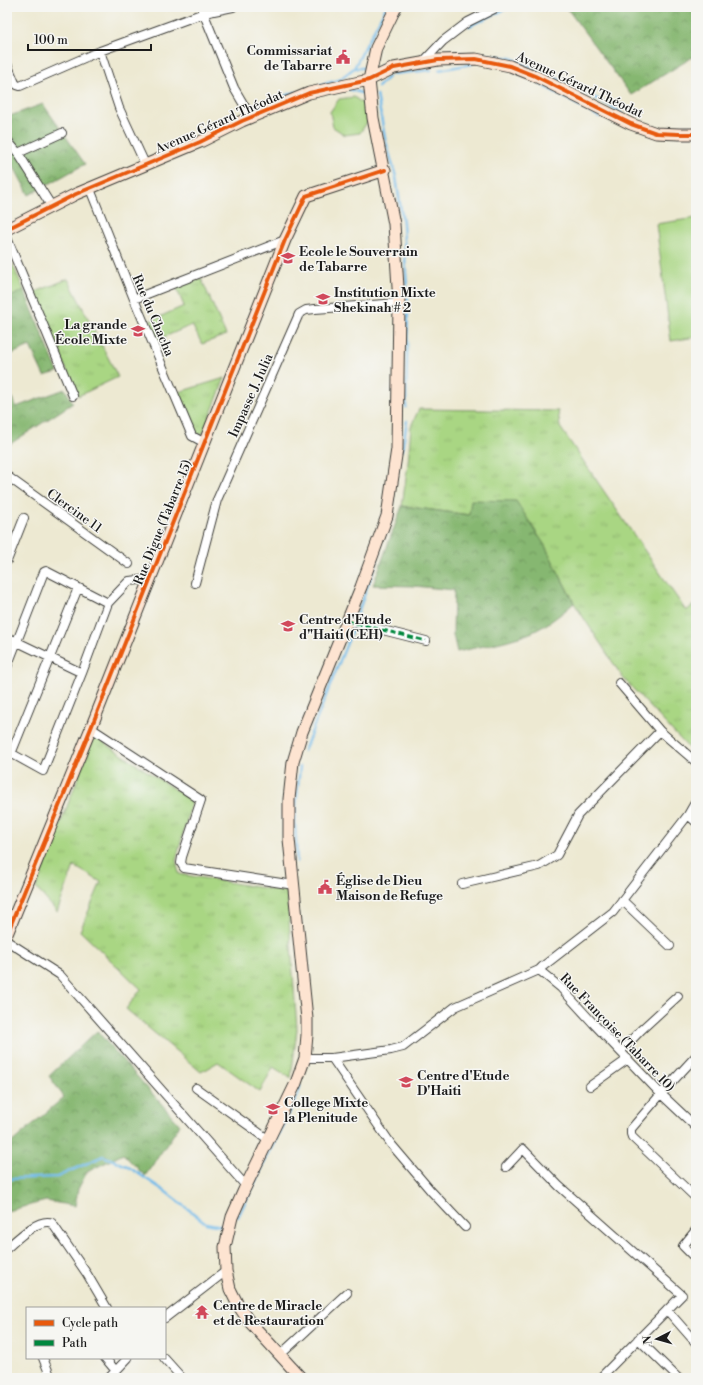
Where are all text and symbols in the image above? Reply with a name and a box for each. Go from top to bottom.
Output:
scale bar [28,26,151,52]
text: 100 m [34,33,68,48]
place label: Commissariat de Tabarre [247,43,332,74]
street label: Avenue Gérard Théodat [513,48,646,122]
public building icon: Commissariat de Tabarre [335,49,351,65]
street label: Avenue Gérard Théodat [152,86,286,158]
place label: Ecole le Souverrain de Tabarre [299,244,418,275]
school or university icon: Ecole le Souverrain de Tabarre [280,250,296,266]
street label: Rue du Chacha [129,272,178,359]
place label: Institution Mixte Shekinah # 2 [334,285,436,316]
school or university icon: Institution Mixte Shekinah # 2 [315,291,331,307]
place label: La grande École Mixte [55,317,127,348]
school or university icon: La grande École Mixte [130,323,146,339]
street label: Impasse J. Julia [225,351,277,440]
street label: Rue Digue (Tabarre 15) [130,457,195,587]
street label: Clercine 11 [44,485,105,536]
place label: Centre d'Etude d"Haiti (CEH) [299,612,392,643]
school or university icon: Centre d'Etude d"Haiti (CEH) [280,618,296,634]
place label: Église de Dieu Maison de Refuge [336,872,443,904]
public building icon: Église de Dieu Maison de Refuge [317,879,333,895]
street label: Rue Françoise (Tabarre 10) [556,970,678,1095]
place label: Centre d'Etude D'Haiti [417,1068,510,1099]
school or university icon: Centre d'Etude D'Haiti [398,1074,414,1090]
place label: College Mixte la Plenitude [284,1095,368,1126]
school or university icon: College Mixte la Plenitude [265,1101,281,1117]
place label: Centre de Miracle et de Restauration [213,1298,324,1329]
temple icon: Centre de Miracle et de Restauration [194,1304,210,1320]
legend [26,1307,166,1359]
text: Cycle path [62,1316,118,1331]
north arrow [637,1319,677,1359]
text: N [641,1335,655,1345]
text: Path [62,1336,87,1351]

